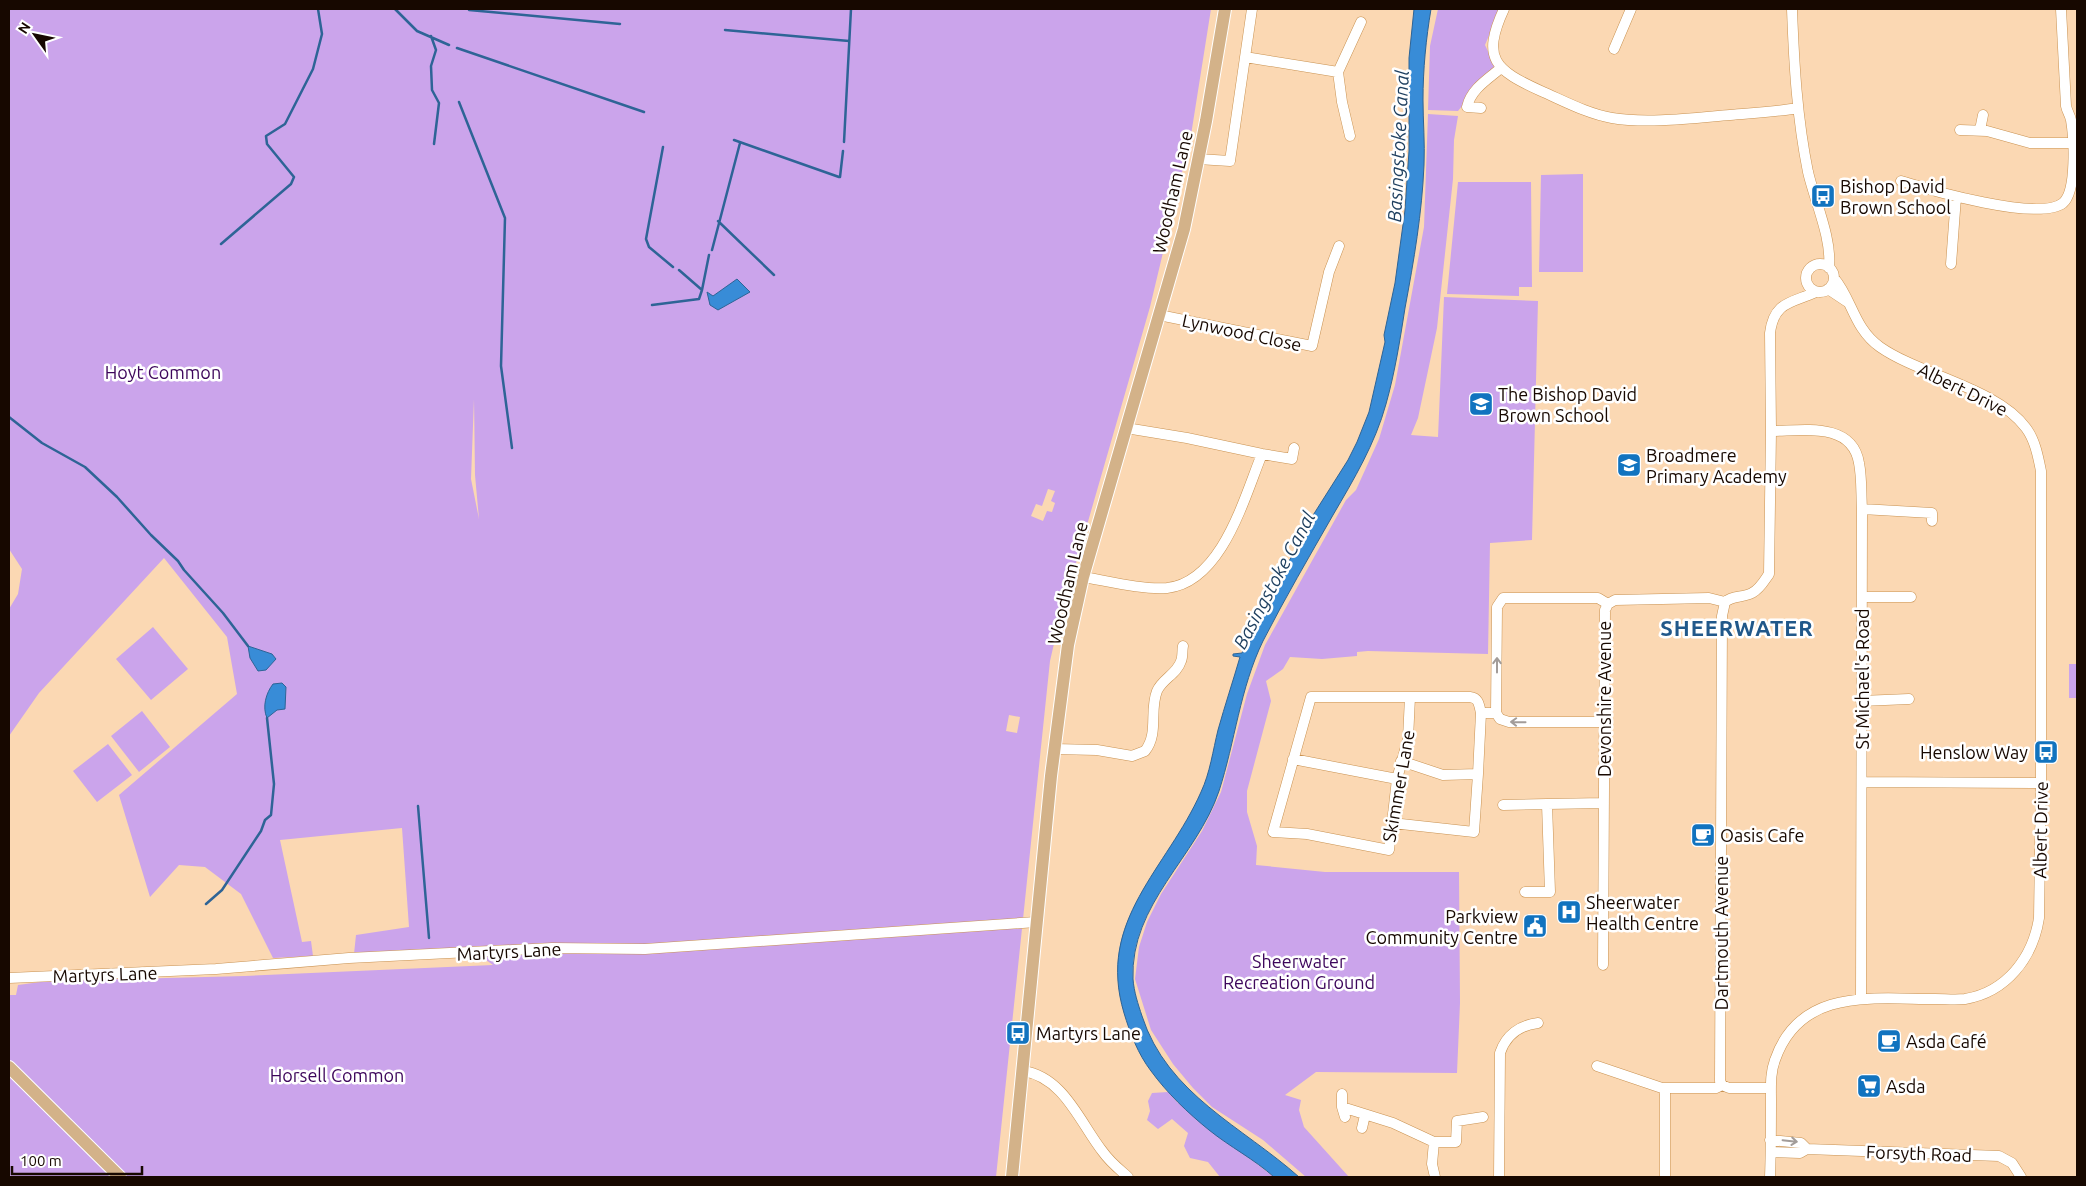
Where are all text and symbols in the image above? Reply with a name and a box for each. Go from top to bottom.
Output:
north arrow [10,10,60,60]
text: N [15,19,34,37]
water label: Basingstoke Canal [1383,69,1413,223]
street label: Woodham Lane [1148,128,1196,256]
place label: Bishop David Brown School [1840,176,1951,217]
bus stop icon: Bishop David Brown School [1810,183,1836,209]
street label: Lynwood Close [1180,310,1304,354]
street label: Albert Drive [1915,359,2011,419]
park label: Hoyt Common [105,362,221,382]
place label: The Bishop David Brown School [1498,384,1637,425]
school or university icon: The Bishop David Brown School [1468,391,1494,417]
place label: Broadmere Primary Academy [1646,445,1787,486]
school or university icon: Broadmere Primary Academy [1616,452,1642,478]
water label: Basingstoke Canal [1229,507,1320,652]
street label: Woodham Lane [1043,519,1091,647]
street label: St Michael's Road [1852,609,1872,749]
district label: SHEERWATER [1660,615,1814,640]
street label: Devonshire Avenue [1594,621,1614,777]
one-way arrow [1492,657,1502,673]
one-way arrow [1510,717,1526,727]
street label: Skimmer Lane [1378,728,1418,844]
bus stop icon: Henslow Way [2033,739,2059,765]
place label: Henslow Way [1920,742,2028,762]
street label: Albert Drive [2029,781,2051,879]
cafe icon: Oasis Cafe [1690,822,1716,848]
place label: Oasis Cafe [1720,825,1804,845]
street label: Dartmouth Avenue [1711,856,1731,1010]
place label: Sheerwater Health Centre [1586,892,1699,933]
hospital icon: Sheerwater Health Centre [1556,899,1582,925]
place label: Parkview Community Centre [1366,906,1518,947]
public building icon: Parkview Community Centre [1522,913,1548,939]
street label: Martyrs Lane [456,938,562,964]
park label: Sheerwater Recreation Ground [1223,951,1375,992]
street label: Martyrs Lane [52,962,158,986]
bus stop icon: Martyrs Lane [1005,1020,1031,1046]
place label: Martyrs Lane [1036,1023,1141,1043]
cafe icon: Asda Café [1876,1028,1902,1054]
place label: Asda Café [1906,1031,1987,1051]
park label: Horsell Common [270,1065,404,1085]
supermarket icon: Asda [1856,1073,1882,1099]
place label: Asda [1886,1076,1926,1096]
one-way arrow [1782,1136,1798,1146]
street label: Forsyth Road [1866,1141,1972,1165]
scale bar [12,1144,142,1176]
text: 100 m [20,1152,62,1169]

